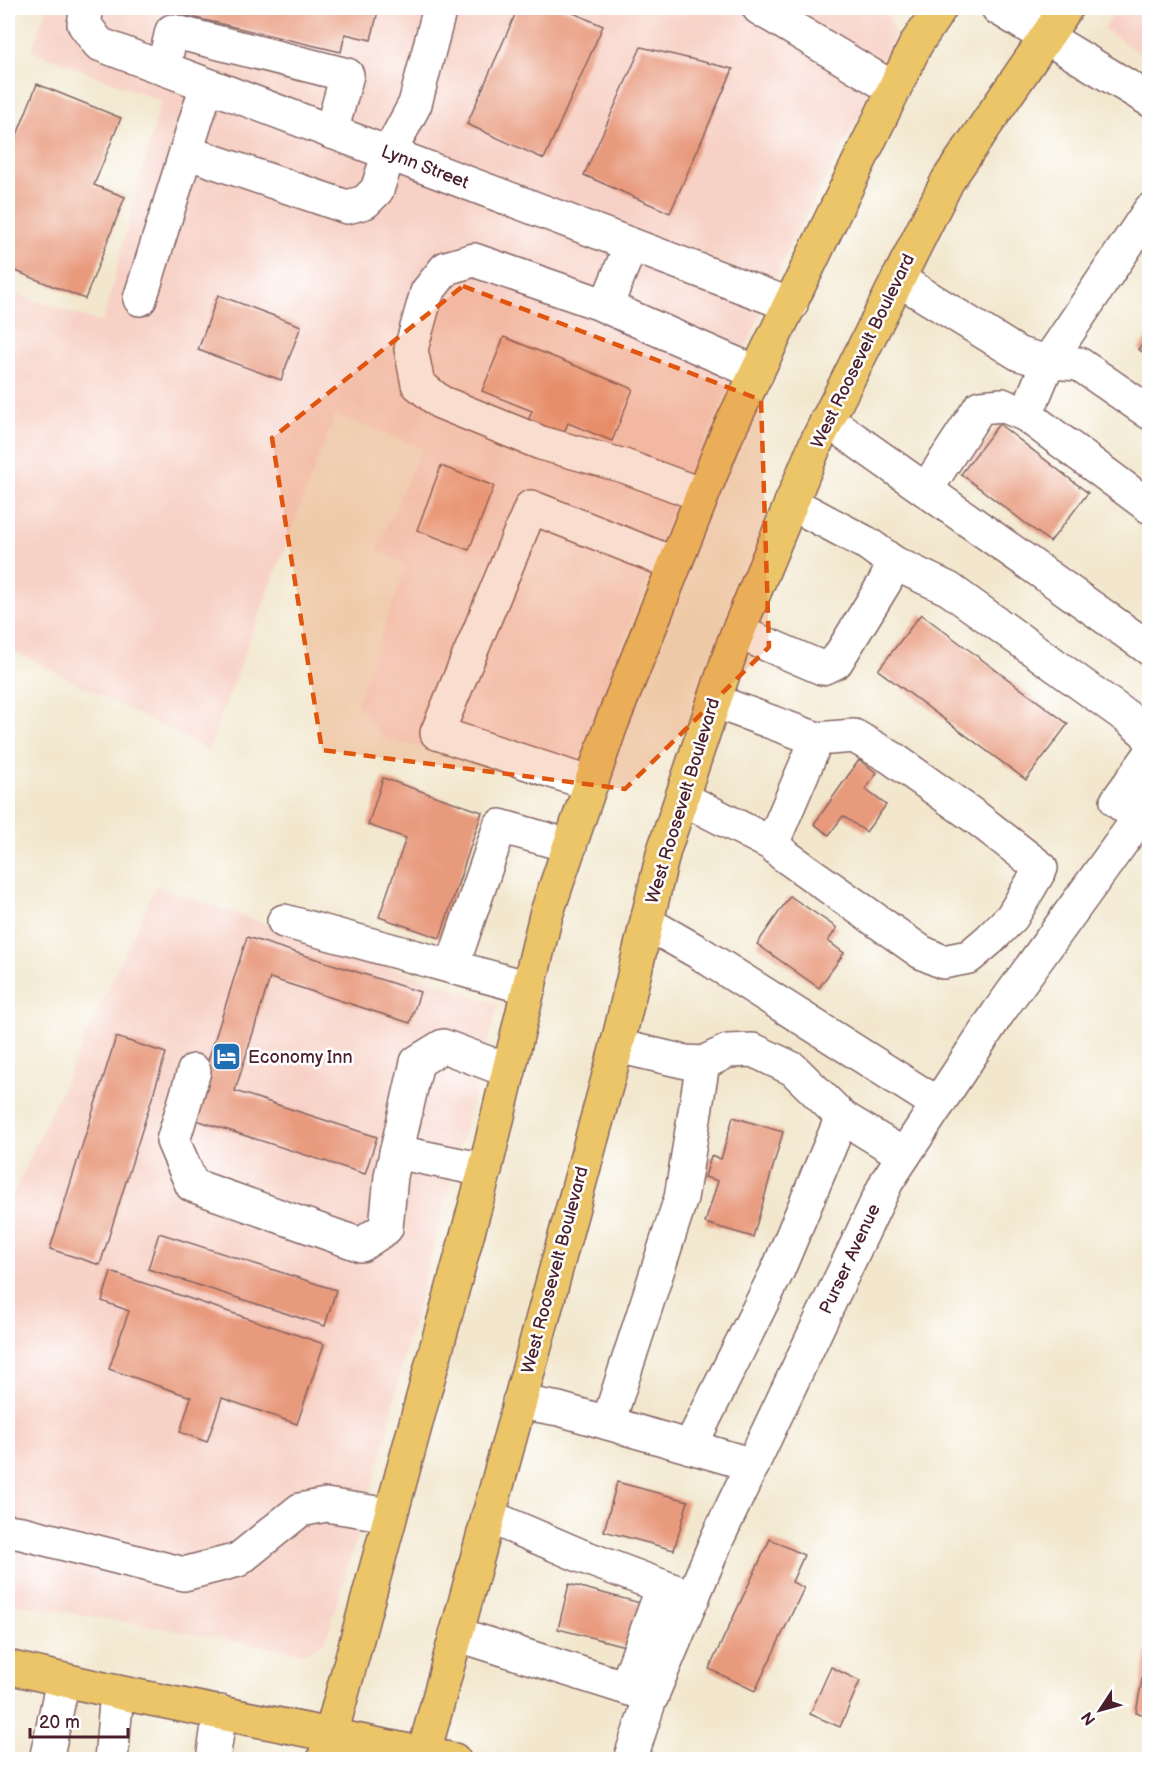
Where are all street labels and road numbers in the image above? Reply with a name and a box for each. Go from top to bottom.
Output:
street label: Lynn Street [378,141,472,193]
street label: West Roosevelt Boulevard [807,250,919,452]
street label: West Roosevelt Boulevard [642,696,724,906]
street label: West Roosevelt Boulevard [517,1164,593,1376]
street label: Purser Avenue [815,1200,885,1317]

